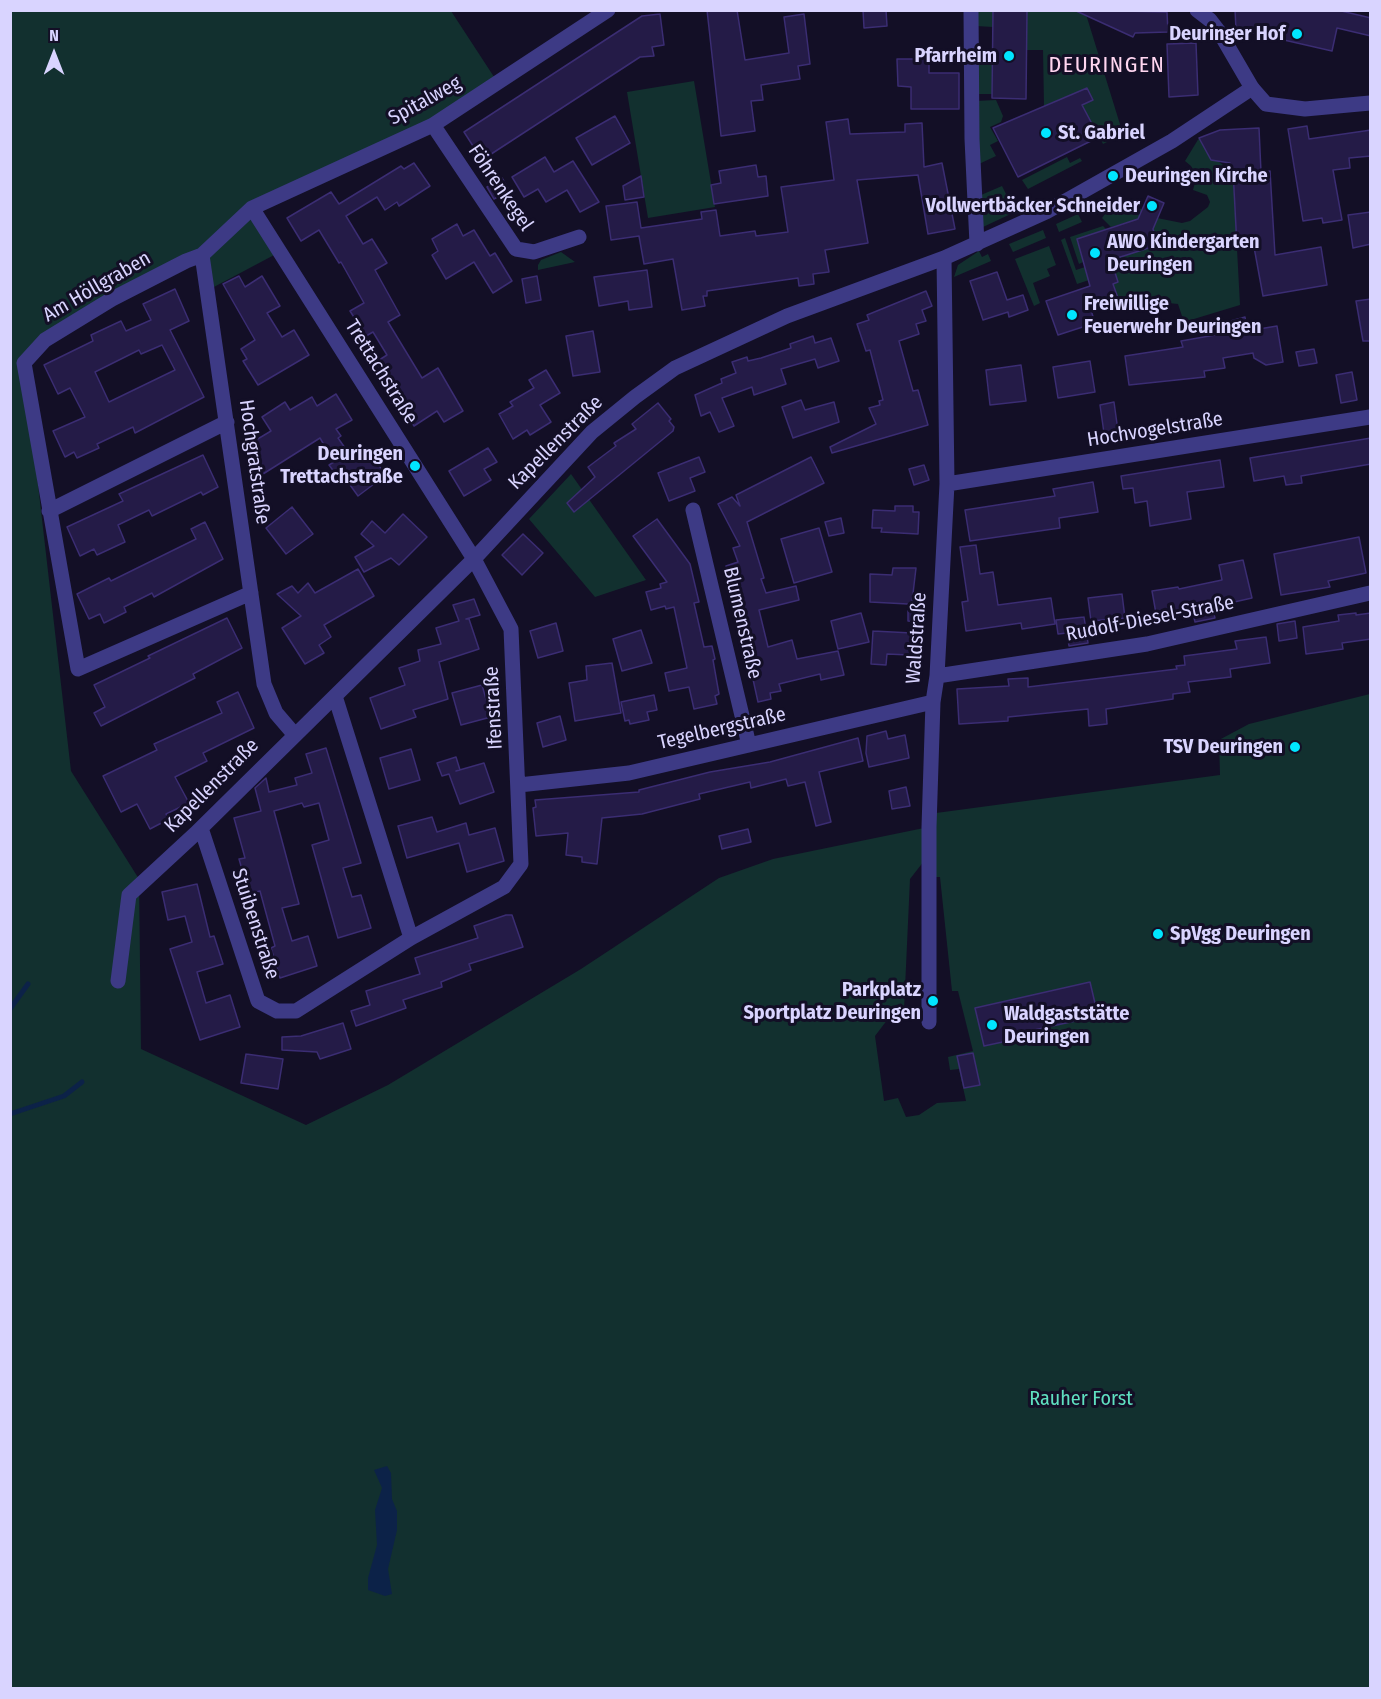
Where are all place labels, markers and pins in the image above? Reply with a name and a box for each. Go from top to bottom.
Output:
place label: Deuringer Hof [1169,22,1285,46]
marker: Deuringer Hof [1290,27,1304,41]
place label: Pfarrheim [914,44,997,68]
marker: Pfarrheim [1002,49,1016,63]
place label: St. Gabriel [1058,121,1145,145]
marker: St. Gabriel [1039,126,1053,140]
place label: Deuringen Kirche [1125,164,1268,188]
marker: Deuringen Kirche [1106,169,1120,183]
place label: Vollwertbäcker Schneider [926,194,1140,218]
marker: Vollwertbäcker Schneider [1145,199,1159,213]
place label: AWO Kindergarten Deuringen [1107,230,1260,277]
marker: AWO Kindergarten Deuringen [1088,246,1102,260]
place label: Freiwillige Feuerwehr Deuringen [1084,292,1261,339]
marker: Freiwillige Feuerwehr Deuringen [1065,308,1079,322]
place label: Deuringen Trettachstraße [280,442,403,489]
marker: Deuringen Trettachstraße [408,459,422,473]
place label: TSV Deuringen [1163,735,1283,759]
marker: TSV Deuringen [1288,740,1302,754]
place label: SpVgg Deuringen [1170,922,1311,946]
marker: SpVgg Deuringen [1151,927,1165,941]
place label: Parkplatz Sportplatz Deuringen [743,978,921,1025]
marker: Parkplatz Sportplatz Deuringen [926,994,940,1008]
place label: Waldgaststätte Deuringen [1004,1002,1129,1049]
marker: Waldgaststätte Deuringen [985,1018,999,1032]

